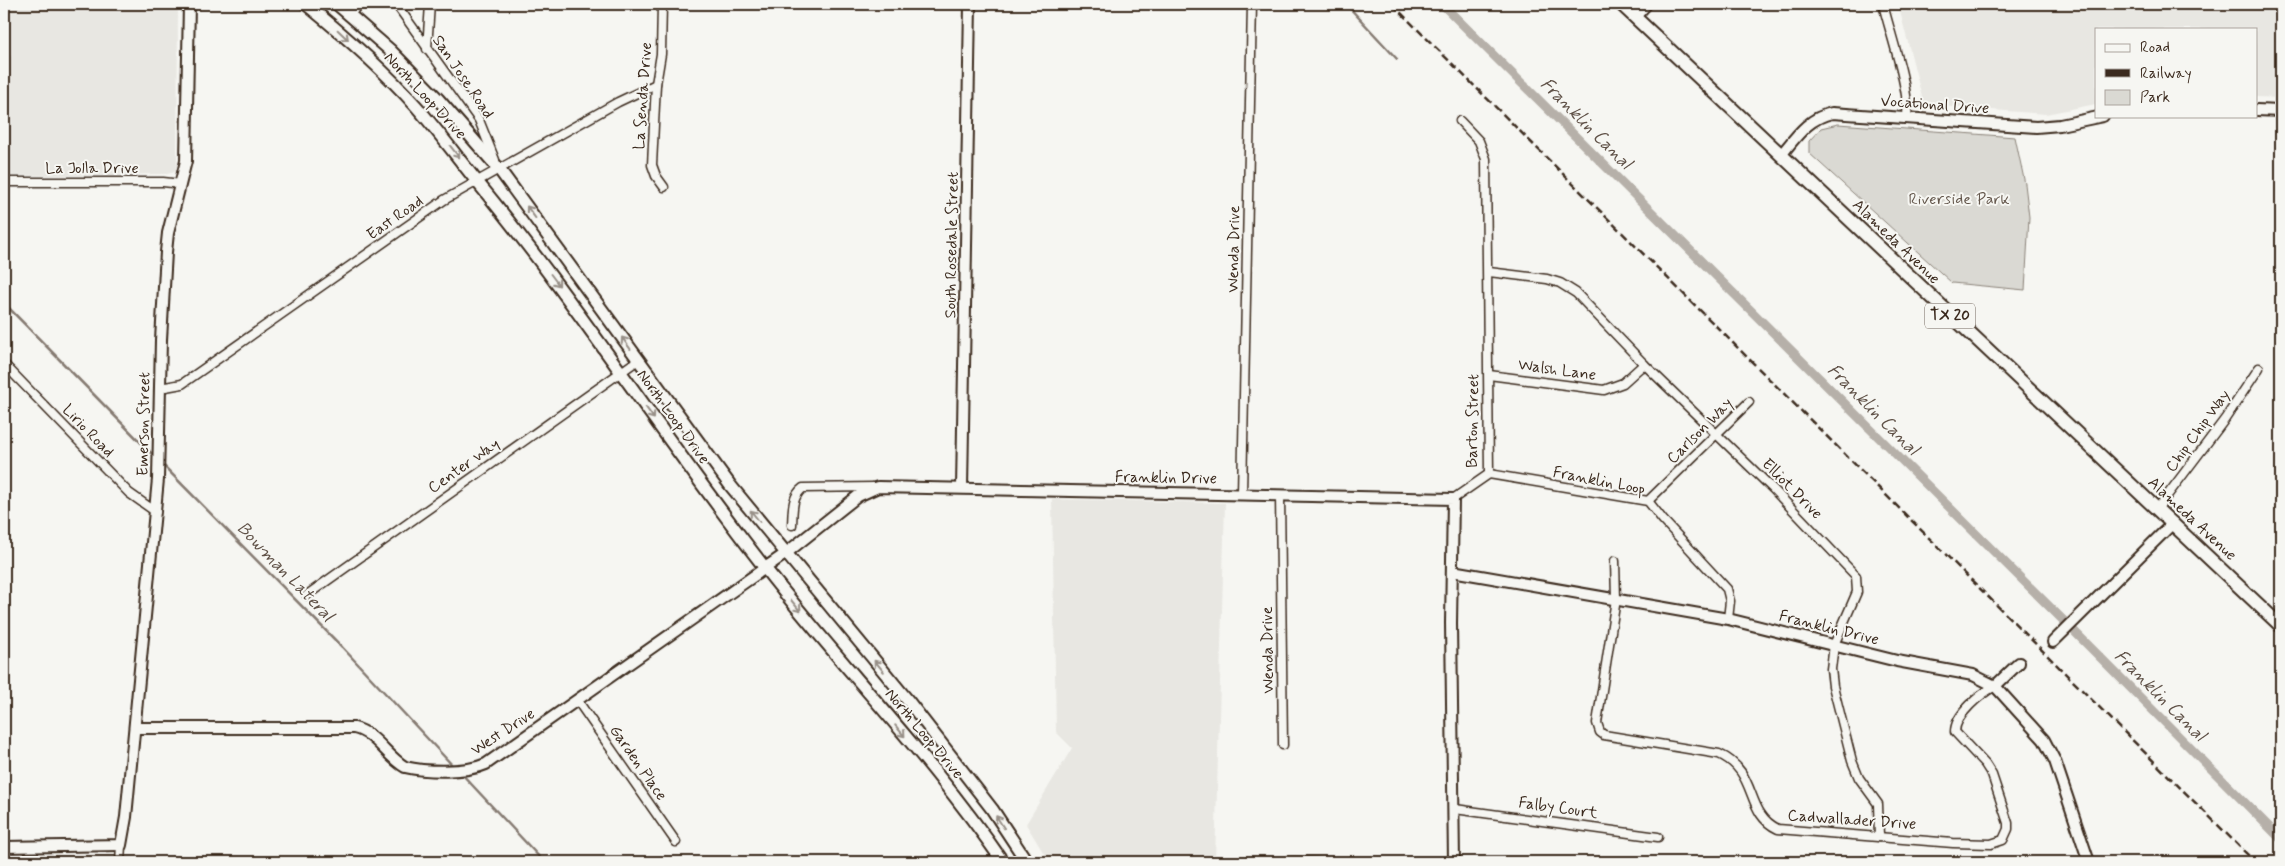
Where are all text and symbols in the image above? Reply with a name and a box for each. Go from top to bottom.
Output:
legend [2095,28,2258,118]
one-way arrow [337,29,349,41]
street label: San Jose Road [427,31,499,123]
text: Road [2140,38,2170,58]
street label: La Senda Drive [629,42,657,150]
street label: North Loop Drive [379,48,471,144]
text: Railway [2140,64,2192,84]
water label: Franklin Canal [1535,73,1638,176]
text: Park [2140,88,2170,108]
street label: Vocational Drive [1880,91,1990,119]
one-way arrow [450,146,461,159]
street label: La Jolla Drive [45,158,139,179]
street label: South Rosedale Street [940,171,964,319]
park label: Riverside Park [1909,189,2009,210]
street label: East Road [363,191,427,245]
street label: Alameda Avenue [1848,195,1944,289]
street label: Wenda Drive [1223,205,1245,293]
one-way arrow [525,206,536,219]
one-way arrow [550,273,560,287]
road number: TX 20 [1925,304,1975,328]
one-way arrow [621,337,631,351]
street label: Walsh Lane [1517,354,1597,386]
water label: Franklin Canal [1822,359,1925,462]
street label: North Loop Drive [632,365,714,469]
street label: Emerson Street [133,372,155,476]
street label: Barton Street [1462,374,1484,468]
street label: Chip Chip Way [2161,386,2235,476]
street label: Carlson Way [1662,393,1738,469]
street label: Lirio Road [57,400,119,462]
one-way arrow [645,406,655,420]
street label: Center Way [424,434,504,498]
street label: Elliot Drive [1757,454,1827,524]
street label: Franklin Loop [1551,462,1647,500]
street label: Franklin Drive [1115,467,1217,489]
street label: Alameda Avenue [2143,472,2241,566]
one-way arrow [749,510,760,523]
water label: Bowman Lateral [231,517,340,628]
one-way arrow [790,599,802,612]
street label: Franklin Drive [1777,605,1881,651]
street label: Wenda Drive [1257,606,1279,694]
water label: Franklin Canal [2109,645,2212,748]
one-way arrow [874,659,885,672]
street label: North Loop Drive [880,684,968,784]
street label: West Drive [467,704,539,760]
street label: Garden Place [604,721,672,805]
one-way arrow [894,724,906,737]
street label: Falby Court [1517,792,1599,824]
street label: Cadwallader Drive [1787,805,1917,835]
one-way arrow [995,815,1005,829]

